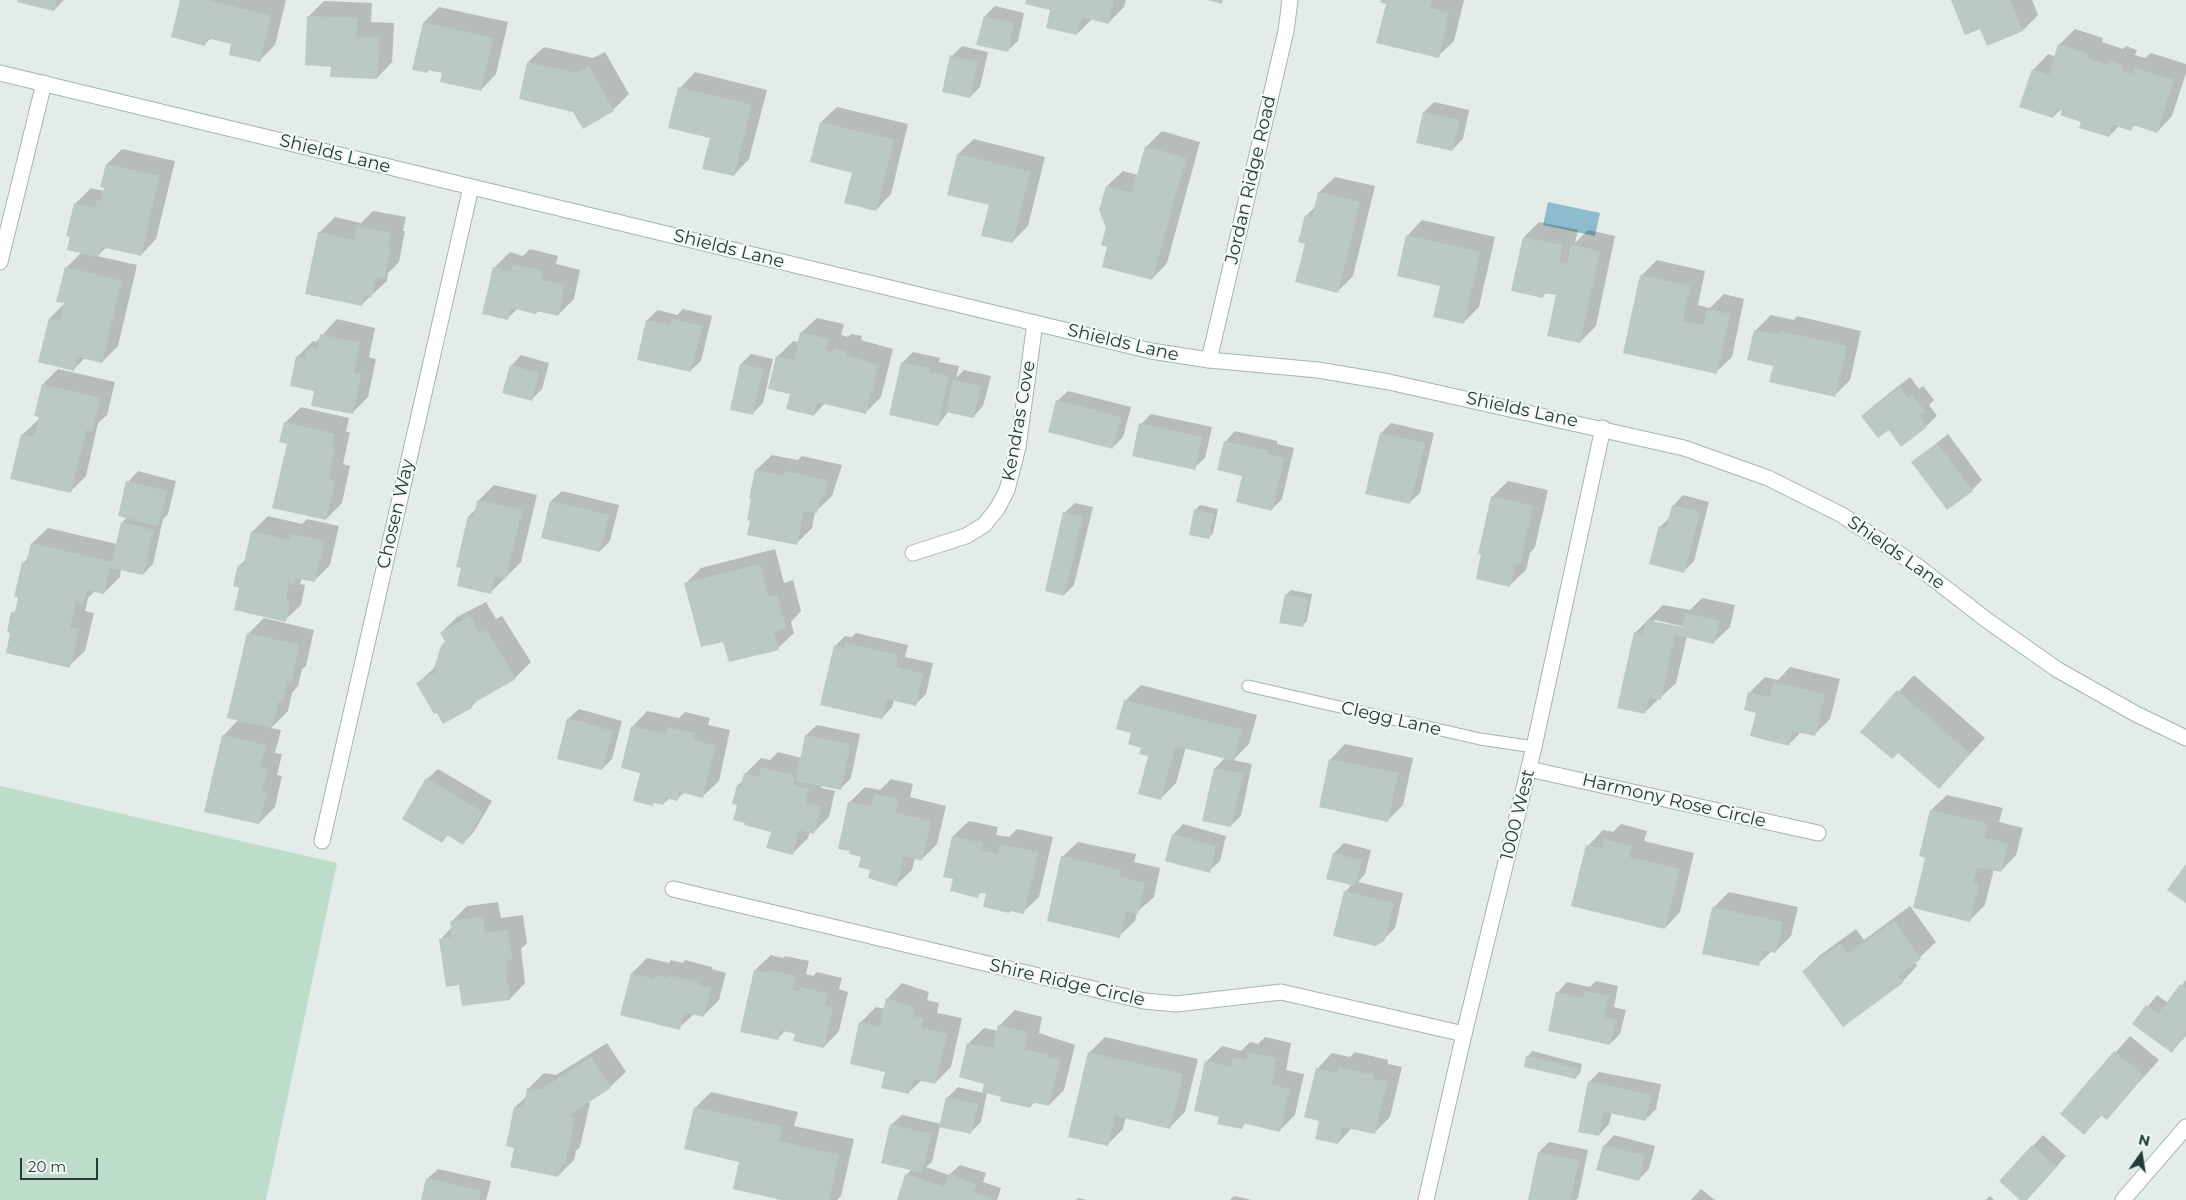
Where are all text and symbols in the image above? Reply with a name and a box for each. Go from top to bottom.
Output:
street label: Jordan Ridge Road [1221,94,1281,266]
street label: Shields Lane [277,130,393,178]
street label: Shields Lane [671,225,787,273]
street label: Shields Lane [1065,320,1181,366]
street label: Kendras Cove [998,359,1040,483]
street label: Shields Lane [1464,388,1580,432]
street label: Chosen Way [373,457,419,571]
street label: Shields Lane [1843,512,1949,594]
street label: Clegg Lane [1339,697,1443,741]
street label: 1000 West [1496,767,1540,863]
street label: Harmony Rose Circle [1580,769,1768,833]
street label: Shire Ridge Circle [987,955,1147,1011]
north arrow [2116,1130,2166,1180]
text: N [2137,1130,2152,1150]
scale bar [22,1148,100,1180]
text: 20 m [28,1157,66,1176]

